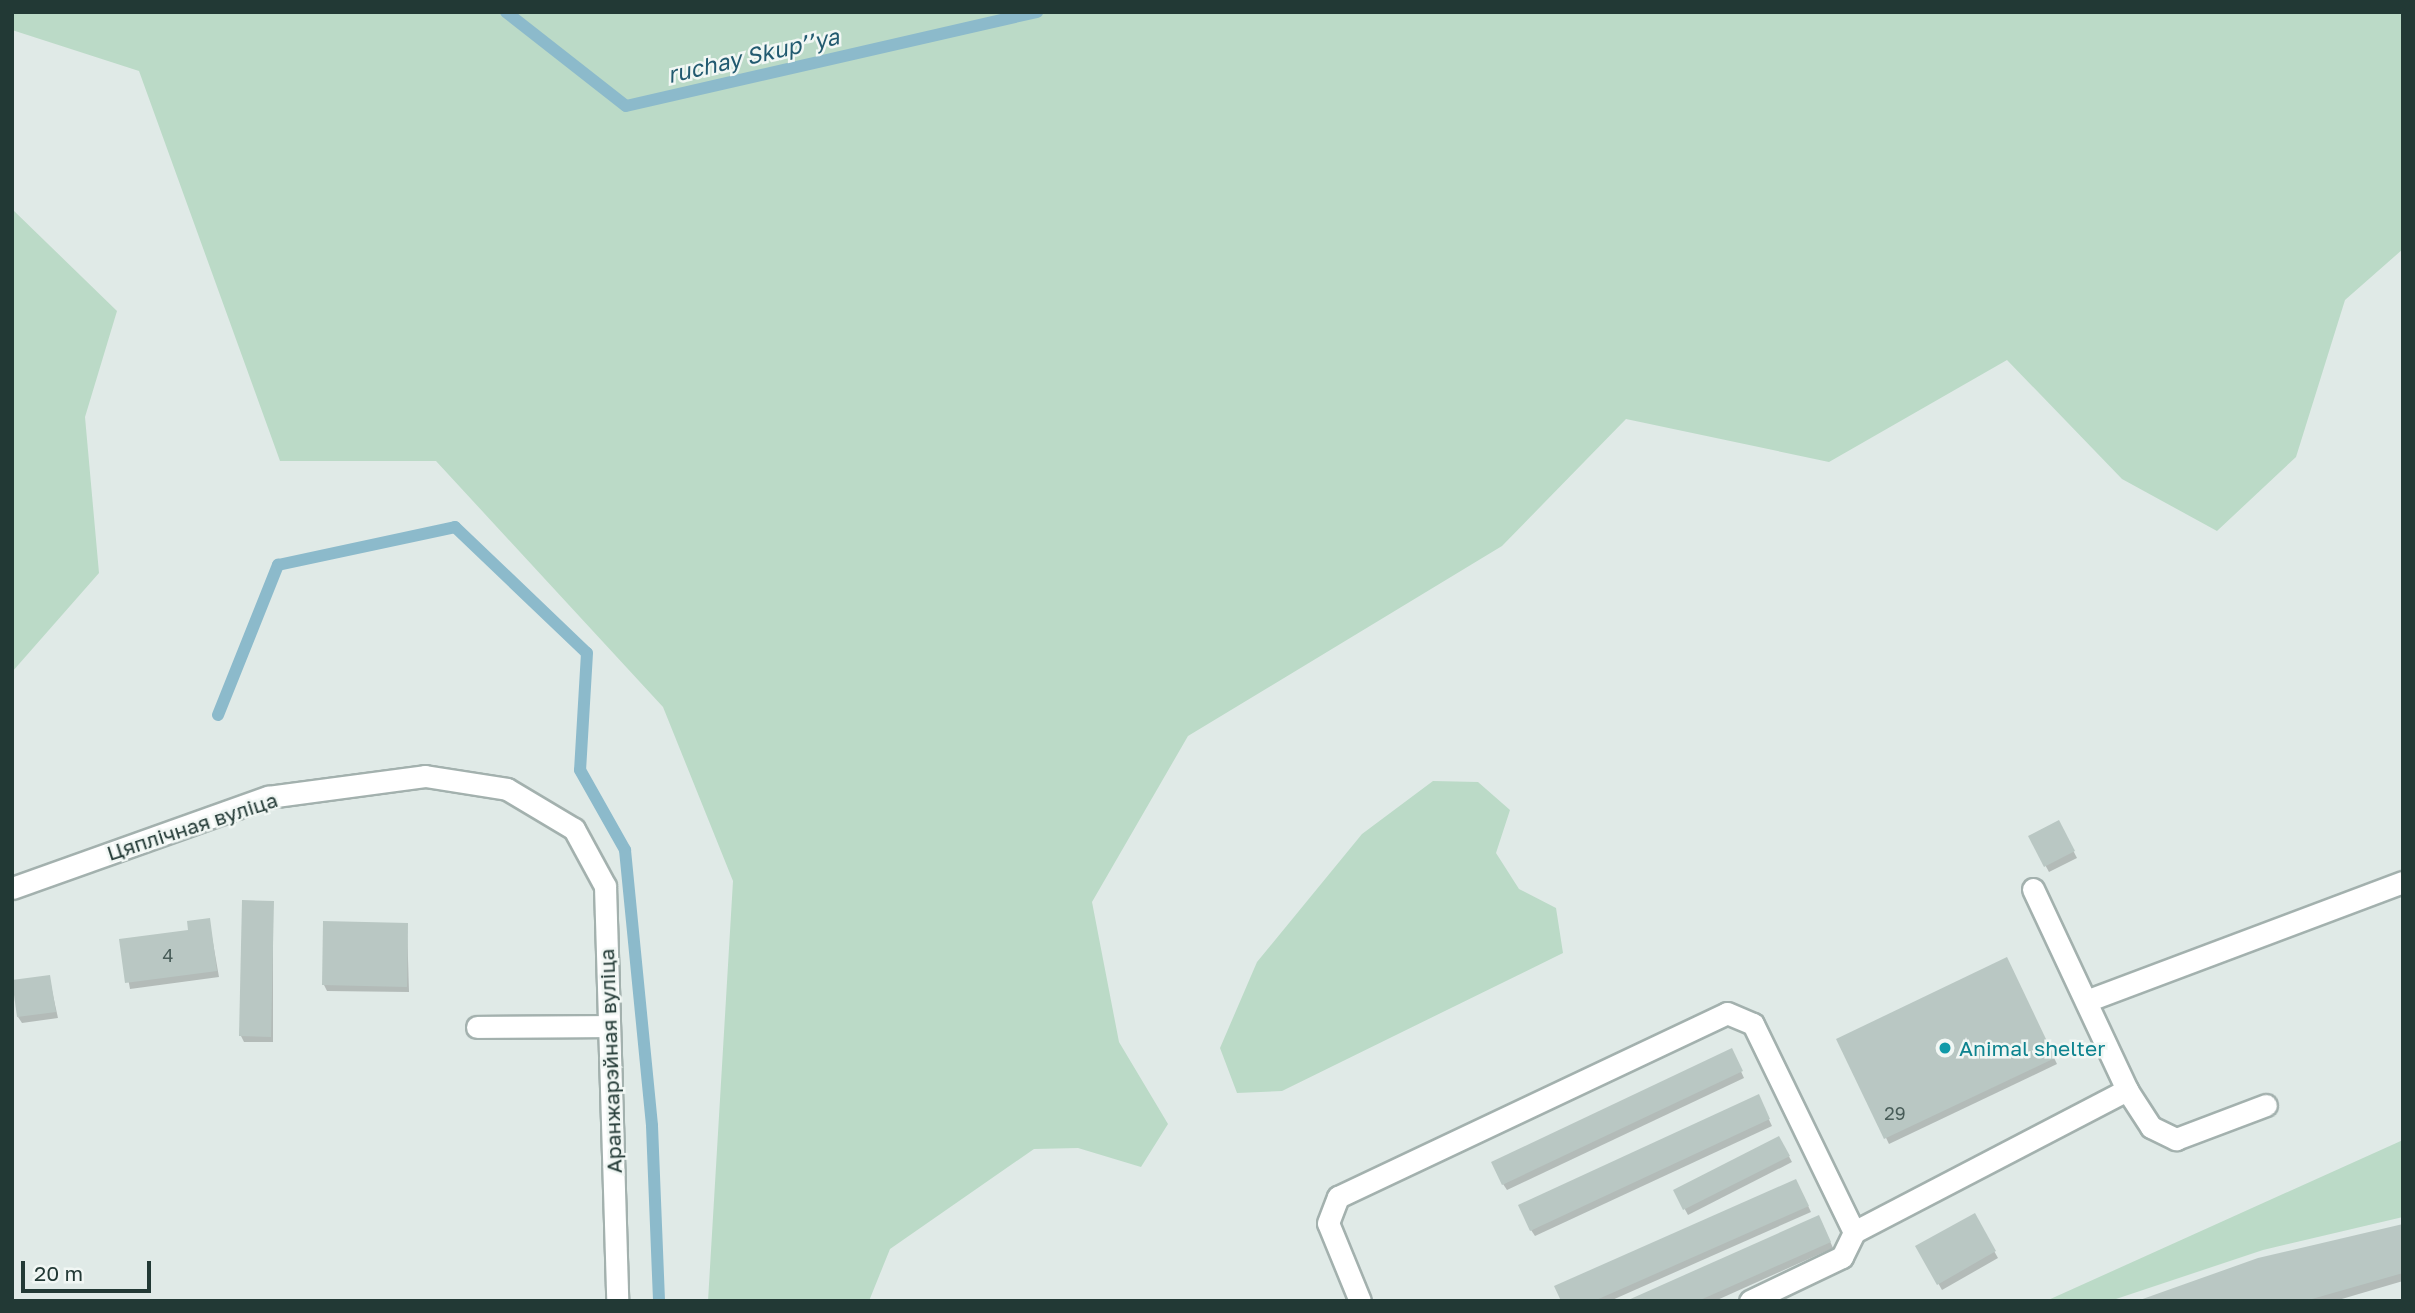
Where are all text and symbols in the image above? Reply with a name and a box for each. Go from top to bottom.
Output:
water label: ruchay Skup’’ya [665,22,841,88]
street label: Цяплічная вуліца [103,786,281,866]
house number: 4 [163,944,173,966]
street label: Аранжарэйная вуліца [593,948,627,1174]
place label: Animal shelter [1959,1035,2105,1061]
marker: Animal shelter [1937,1040,1953,1056]
house number: 29 [1884,1102,1906,1124]
scale bar [24,1246,154,1290]
text: 20 m [34,1260,83,1286]

